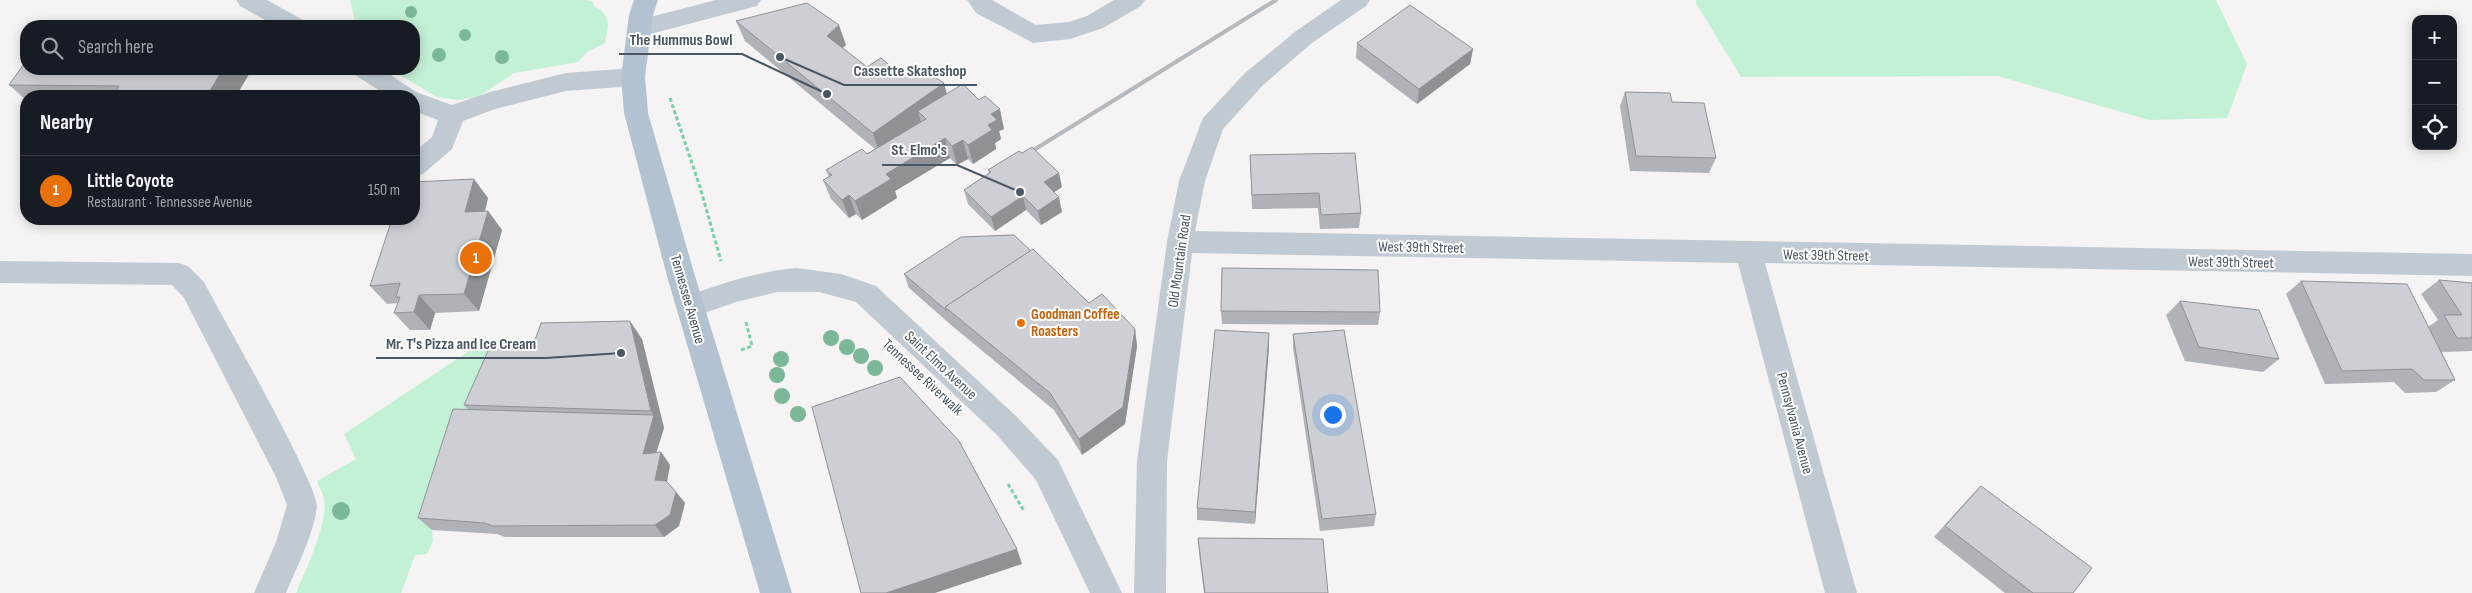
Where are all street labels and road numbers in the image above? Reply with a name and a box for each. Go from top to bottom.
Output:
street label: Old Mountain Road [1164,213,1195,309]
street label: West 39th Street [1378,237,1465,258]
street label: West 39th Street [1783,245,1870,266]
street label: Tennessee Avenue [666,252,709,346]
street label: West 39th Street [2188,252,2275,273]
street label: Saint Elmo Avenue [900,327,981,404]
street label: Tennessee Riverwalk [878,335,967,420]
street label: Pennsylvania Avenue [1772,370,1817,476]

